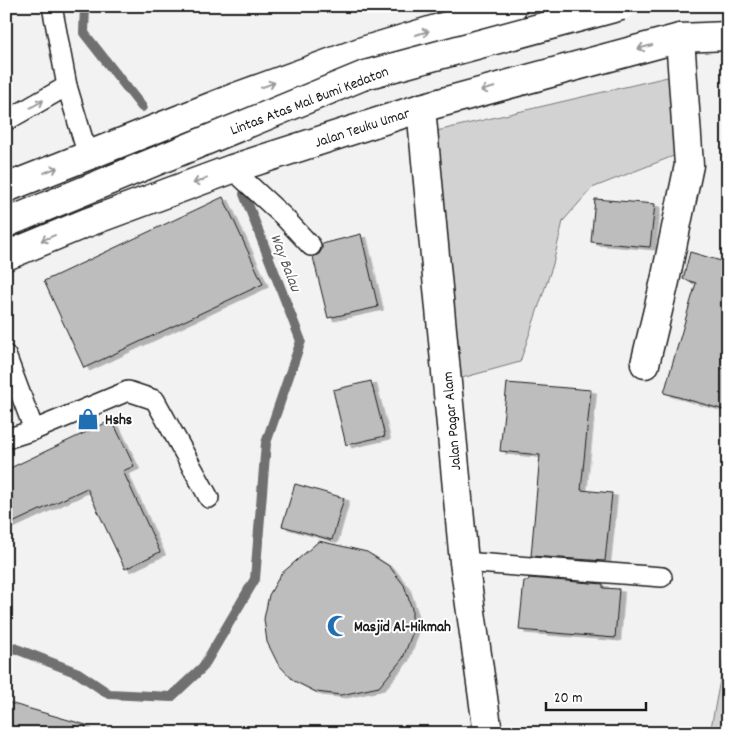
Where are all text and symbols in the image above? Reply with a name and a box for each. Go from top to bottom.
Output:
one-way arrow [413,28,429,38]
one-way arrow [638,43,654,52]
street label: Lintas Atas Mal Bumi Kedaton [227,61,392,142]
one-way arrow [260,80,275,89]
one-way arrow [481,85,497,95]
one-way arrow [29,99,44,109]
street label: Jalan Teuku Umar [312,103,413,155]
one-way arrow [44,165,59,174]
one-way arrow [193,177,208,186]
water label: Way Balau [263,231,307,296]
one-way arrow [41,234,56,244]
street label: Jalan Pagar Alam [438,371,468,471]
shop icon: Hshs [75,406,101,432]
place label: Hshs [105,410,132,432]
mosque icon: Masjid Al-Hikmah [325,613,351,639]
place label: Masjid Al-Hikmah [354,617,451,639]
scale bar [546,679,646,711]
text: 20 m [554,688,582,710]

